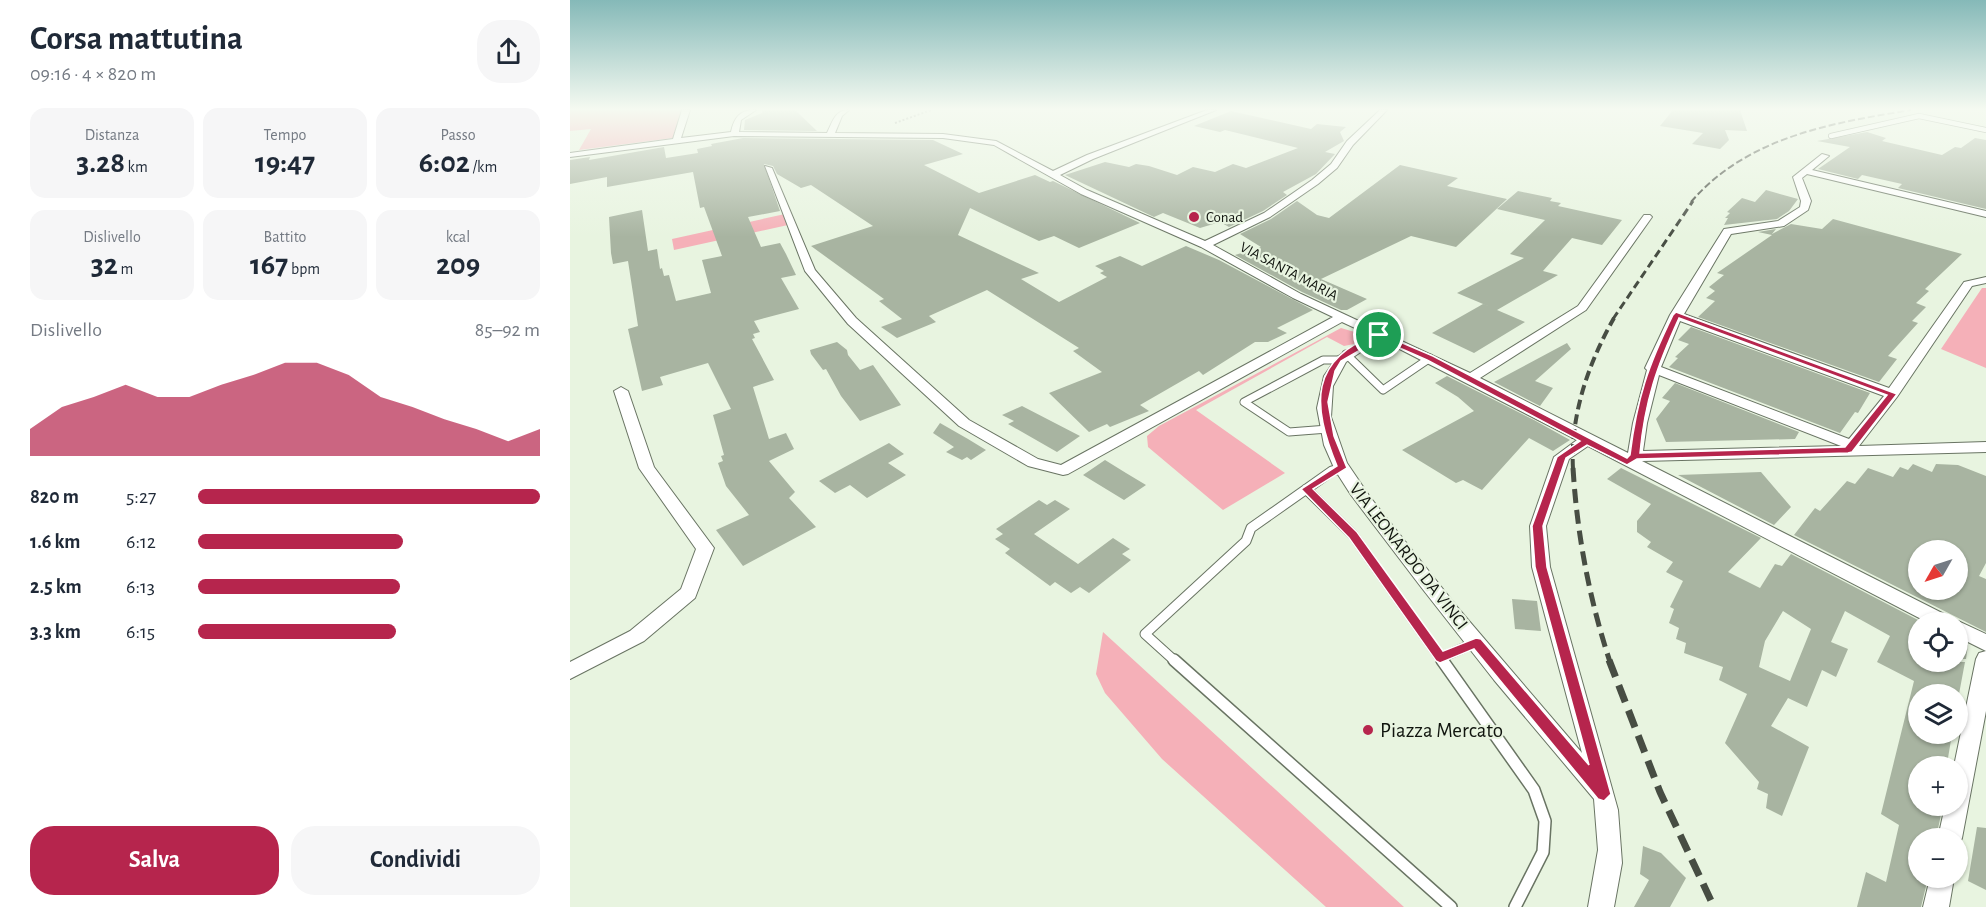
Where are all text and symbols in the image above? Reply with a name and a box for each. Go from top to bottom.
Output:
button: share [477,20,540,83]
text: Corsa mattutina [30,23,243,56]
text: 09:16 · 4 × 820 m [30,64,156,84]
text: Distanza [85,127,139,143]
text: Tempo [264,127,306,143]
text: Passo [441,127,476,143]
text: 3.28 [76,148,125,178]
text: 19:47 [255,148,315,178]
text: 6:02 [419,148,470,178]
text: km [125,159,148,175]
text: /km [470,159,497,175]
marker: Conad [1187,210,1201,224]
place label: Conad [1206,210,1243,225]
text: Dislivello [83,229,141,245]
text: Battito [264,229,306,245]
text: kcal [446,229,470,245]
street label: VIA SANTA MARIA [1237,239,1341,304]
text: 32 [91,250,118,280]
text: 167 [250,250,288,280]
text: 209 [436,250,480,280]
text: m [118,261,133,277]
text: bpm [288,261,320,277]
pin [1353,309,1404,360]
icon: arrive [1362,318,1395,351]
text: Dislivello [30,320,102,340]
text: 85–92 m [475,320,540,340]
street label: VIA LEONARDO DA VINCI [1346,480,1471,633]
text: 820 m [30,487,79,507]
text: 5:27 [126,487,156,507]
text: 1.6 km [30,532,81,552]
text: 6:12 [126,532,156,552]
north arrow [1908,540,1968,600]
map controls [1908,540,1968,888]
text: 2.5 km [30,577,82,597]
text: 6:13 [126,577,155,597]
button: locate [1908,612,1968,672]
text: 3.3 km [30,622,81,642]
text: 6:15 [126,622,155,642]
button: layers [1908,684,1968,744]
place label: Piazza Mercato [1380,720,1503,741]
marker: Piazza Mercato [1361,723,1375,737]
button: + [1908,756,1968,816]
button: Salva [30,826,279,895]
button: Condividi [291,826,540,895]
button: − [1908,828,1968,888]

